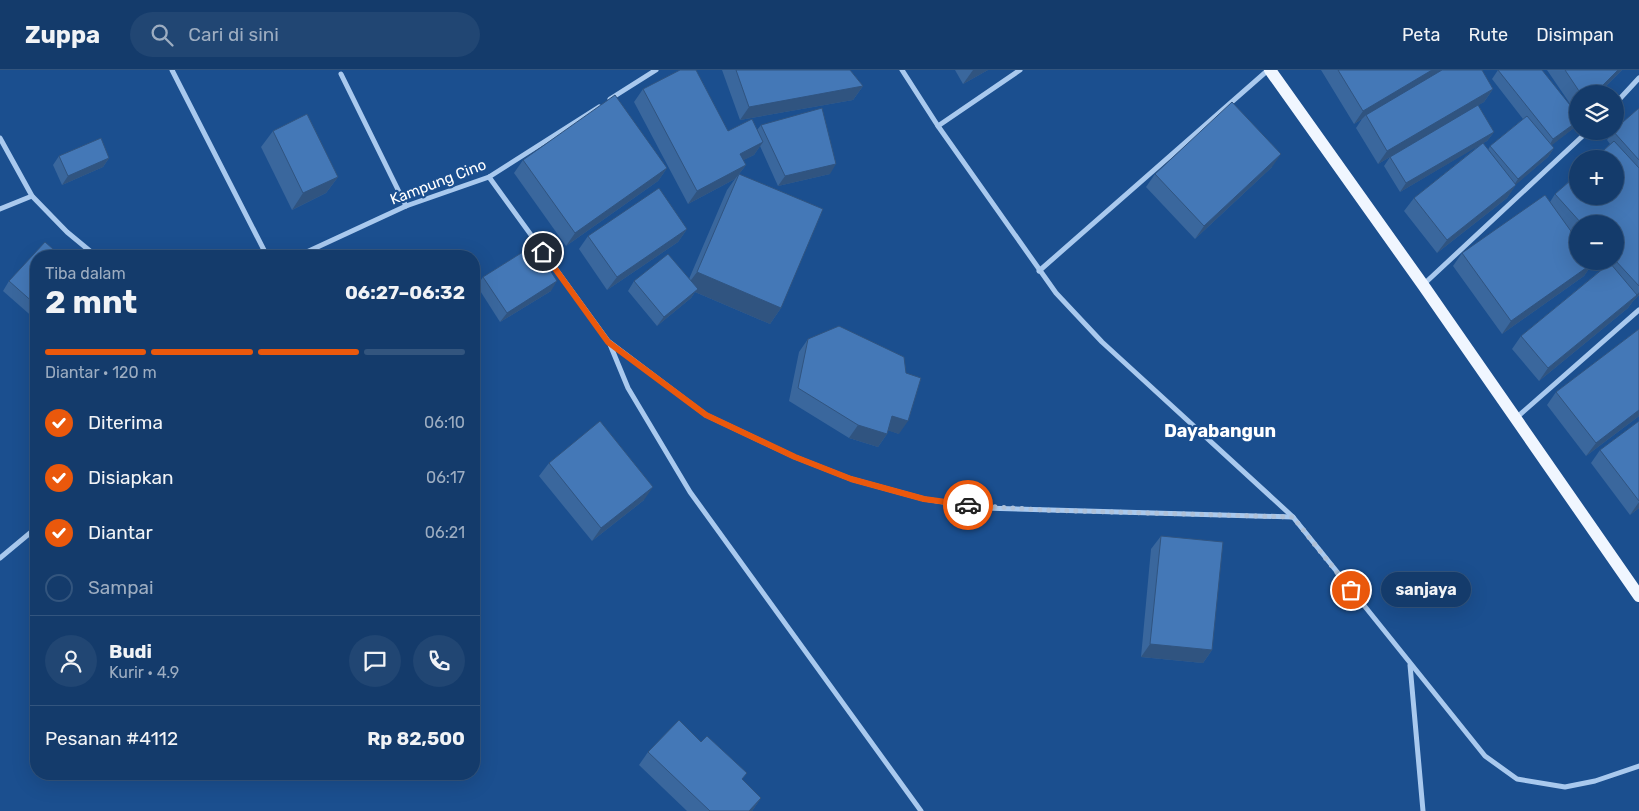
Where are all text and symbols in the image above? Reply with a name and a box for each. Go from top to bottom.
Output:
search box [130,12,480,57]
text: Zuppa [25,21,100,49]
icon: search [148,21,176,49]
text: Cari di sini [188,23,279,46]
text: Peta [1402,24,1440,46]
text: Rute [1468,24,1508,46]
text: Disimpan [1536,24,1614,46]
map controls [1569,85,1624,270]
button: layers [1569,85,1624,140]
button: + [1569,150,1624,205]
street label: Kampung Cino [387,155,489,209]
button: − [1569,215,1624,270]
pin [522,231,564,273]
icon: home [529,238,557,266]
text: Tiba dalam [45,264,126,283]
text: 06:27–06:32 [345,281,465,304]
text: 2 mnt [45,283,137,321]
text: Diantar · 120 m [45,363,157,382]
icon: check [45,409,73,437]
text: Diterima [88,411,163,434]
text: 06:10 [424,413,465,432]
district label: Dayabangun [1164,420,1276,442]
icon: check [45,464,73,492]
text: Disiapkan [88,466,173,489]
text: 06:17 [426,468,465,487]
courier [943,480,993,530]
icon: car [954,491,982,519]
icon: check [45,519,73,547]
text: Diantar [88,521,153,544]
text: 06:21 [425,523,465,542]
pin [1330,569,1372,611]
callout: sanjaya [1381,572,1471,608]
text: Sampai [88,576,154,599]
icon: bag [1337,576,1365,604]
text: sanjaya [1395,580,1457,599]
button: person [45,635,97,687]
button: chat [349,635,401,687]
button: phone [413,635,465,687]
text: Budi [109,640,152,663]
text: Kurir · 4.9 [109,663,179,682]
text: Pesanan #4112 [45,727,178,750]
text: Rp 82,500 [367,727,465,750]

